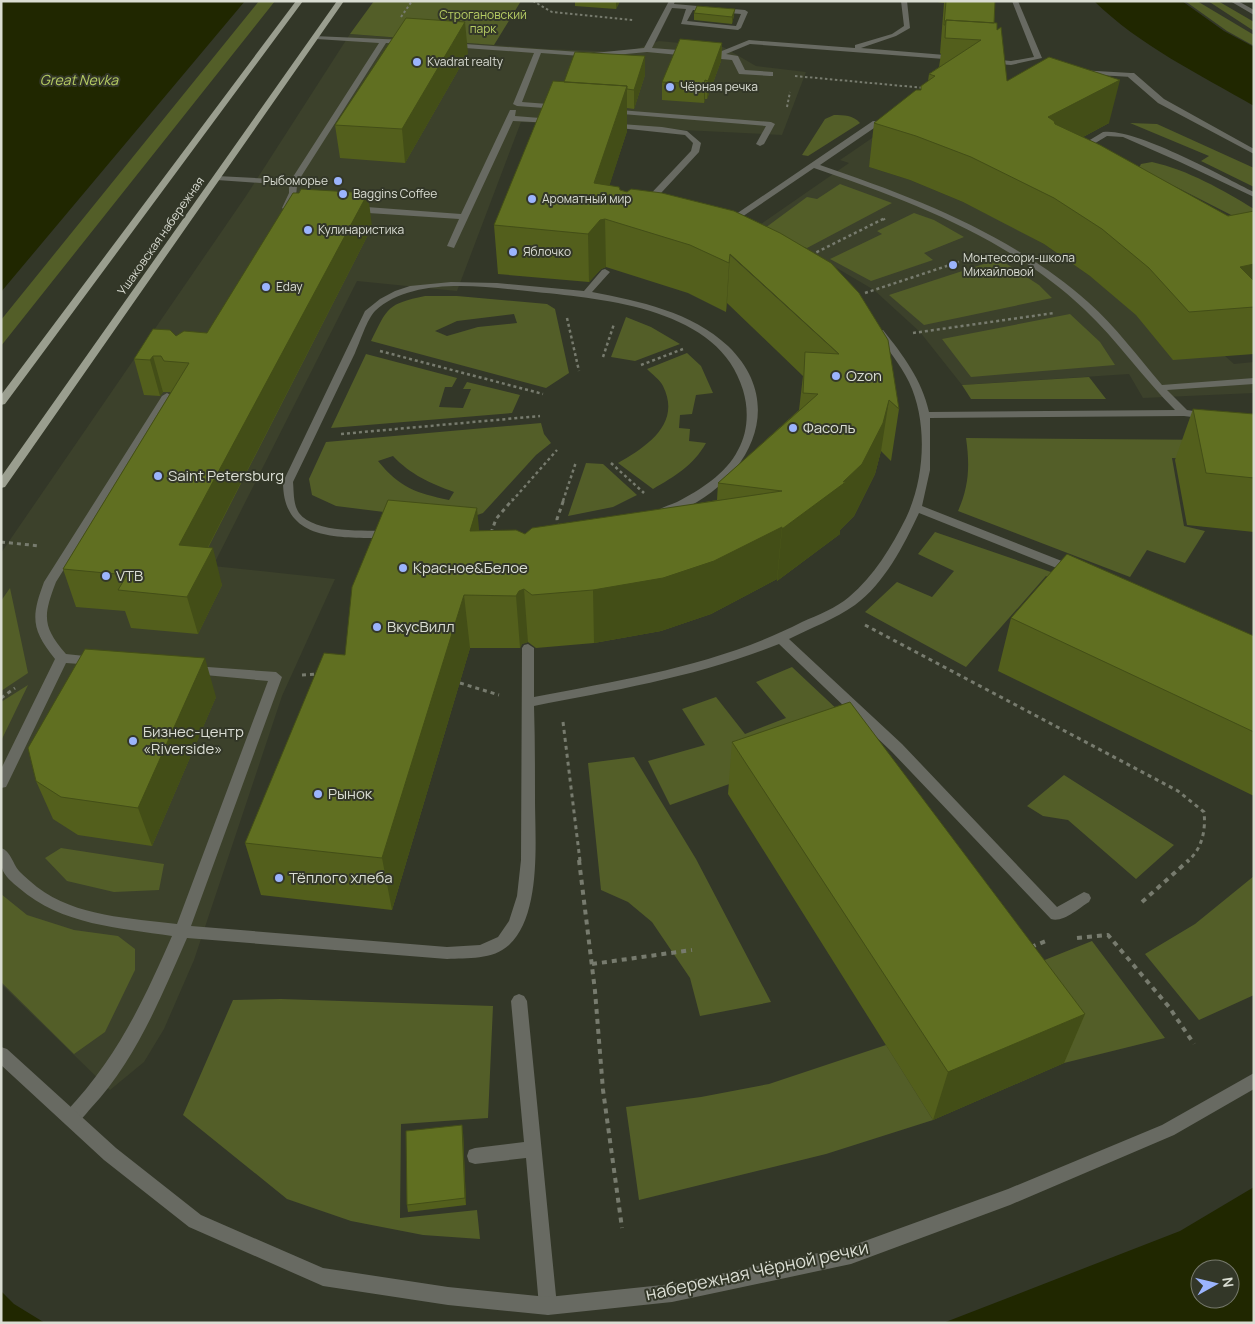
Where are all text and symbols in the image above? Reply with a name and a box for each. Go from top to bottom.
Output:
park label: Строгановский парк [439,6,527,37]
place label: Kvadrat realty [427,53,504,70]
marker: Kvadrat realty [411,56,423,68]
water label: Great Nevka [40,70,119,89]
place label: Чёрная речка [680,78,758,95]
marker: Чёрная речка [664,81,676,93]
place label: Рыбоморье [263,172,328,189]
street label: Ушаковская набережная [113,173,208,298]
marker: Рыбоморье [332,175,344,187]
place label: Baggins Coffee [353,185,437,202]
marker: Baggins Coffee [337,188,349,200]
place label: Ароматный мир [542,190,631,207]
marker: Ароматный мир [526,193,538,205]
place label: Кулинаристика [318,221,404,238]
marker: Кулинаристика [302,224,314,236]
place label: Яблочко [523,243,571,260]
marker: Яблочко [507,246,519,258]
place label: Монтессори-школа Михайловой [963,249,1075,280]
marker: Монтессори-школа Михайловой [947,259,959,271]
place label: Eday [276,278,303,295]
marker: Eday [260,281,272,293]
place label: Ozon [846,365,882,386]
marker: Ozon [830,370,842,382]
place label: Фасоль [803,417,856,438]
marker: Фасоль [787,422,799,434]
place label: Saint Petersburg [168,465,284,486]
marker: Saint Petersburg [152,470,164,482]
place label: Красное&Белое [413,557,528,578]
marker: Красное&Белое [397,562,409,574]
place label: VTB [116,565,143,586]
marker: VTB [100,570,112,582]
place label: ВкусВилл [387,616,455,637]
marker: ВкусВилл [371,621,383,633]
place label: Бизнес-центр «Riverside» [143,721,244,759]
marker: Бизнес-центр «Riverside» [127,735,139,747]
place label: Рынок [328,783,373,804]
marker: Рынок [312,788,324,800]
place label: Тёплого хлеба [289,867,392,888]
marker: Тёплого хлеба [273,872,285,884]
street label: набережная Чёрной речки [643,1235,870,1305]
north arrow [1190,1259,1240,1309]
text: N [1218,1276,1238,1288]

